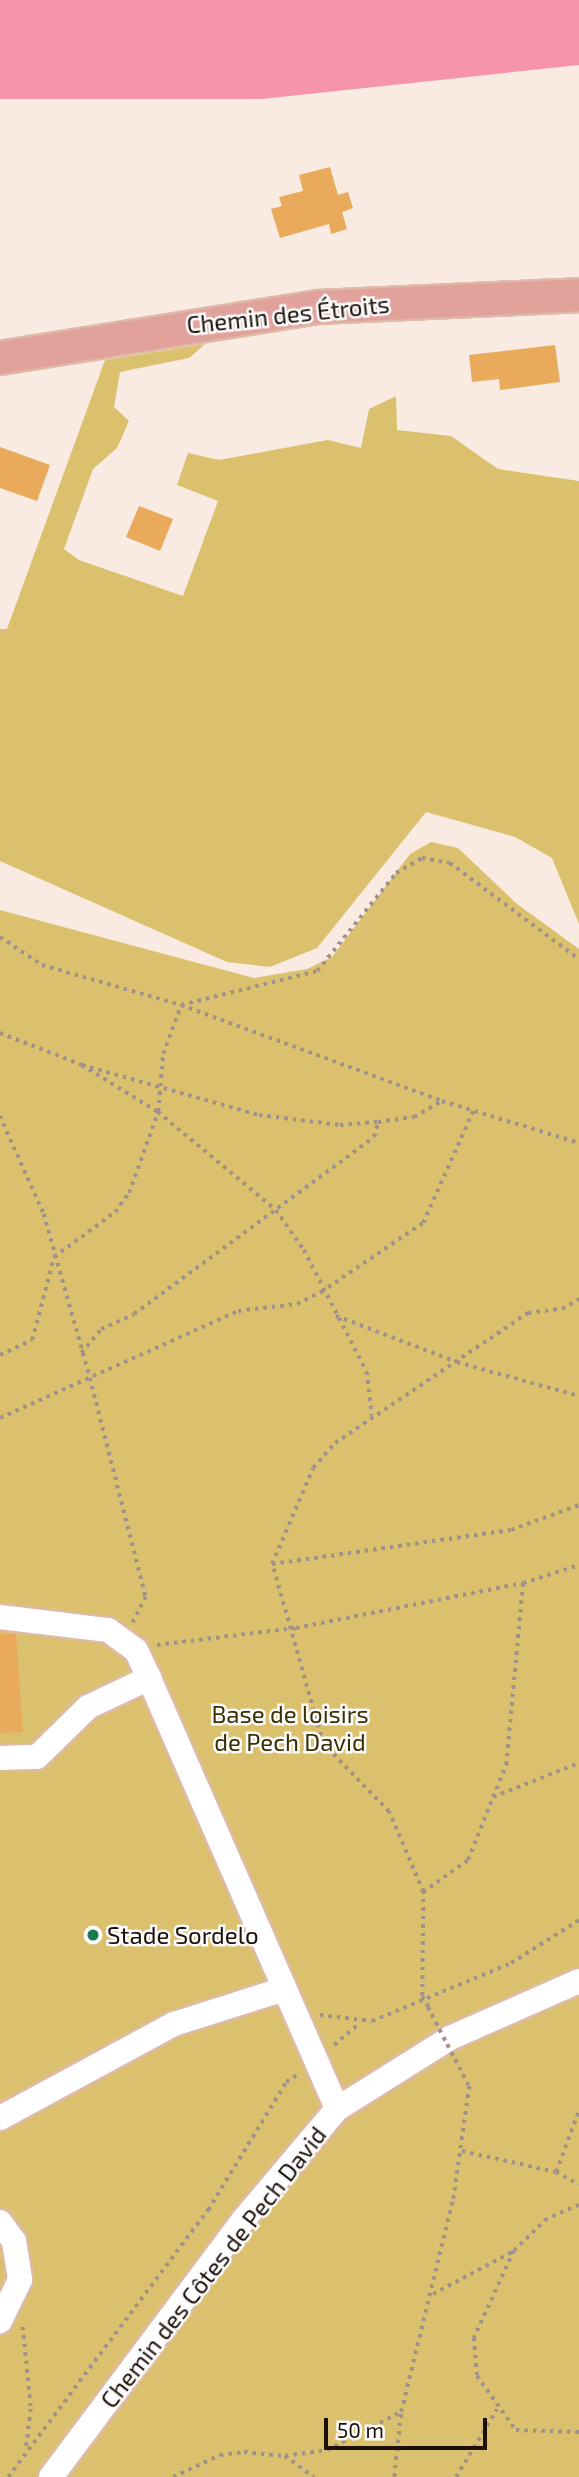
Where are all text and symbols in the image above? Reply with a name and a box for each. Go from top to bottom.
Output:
street label: Chemin des Étroits [185,289,391,339]
park label: Base de loisirs de Pech David [211,1700,369,1756]
place label: Stade Sordelo [107,1921,259,1949]
marker: Stade Sordelo [85,1927,101,1943]
street label: Chemin des Côtes de Pech David [94,2121,332,2413]
scale bar [327,2404,490,2448]
text: 50 m [337,2417,384,2442]

